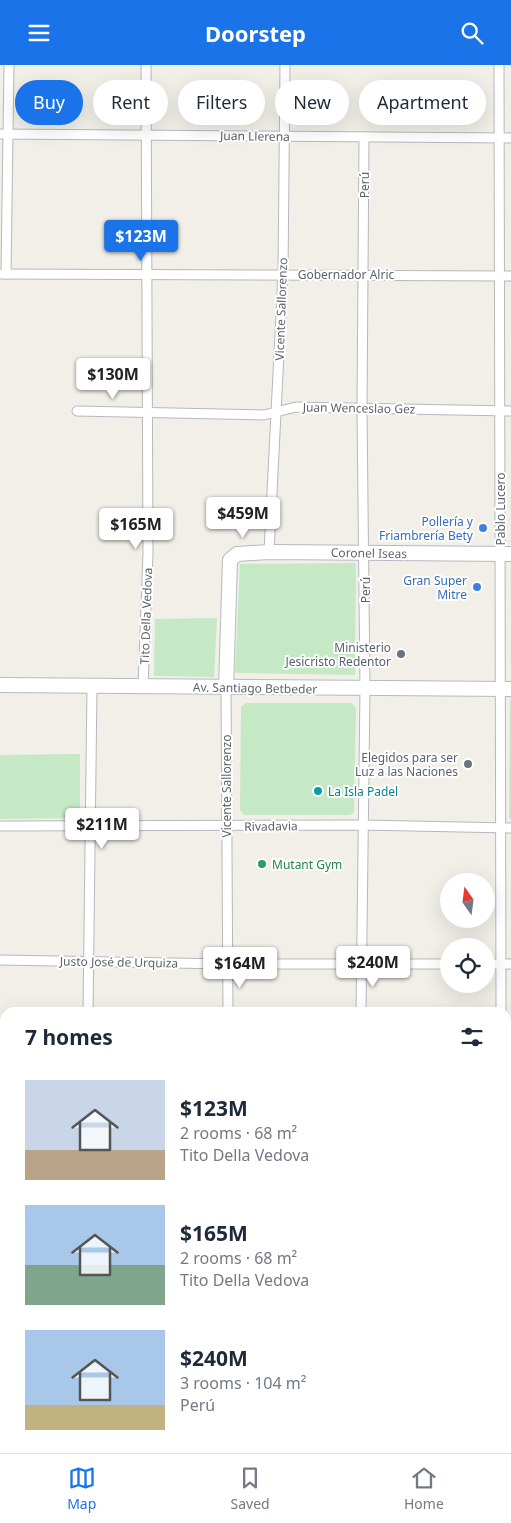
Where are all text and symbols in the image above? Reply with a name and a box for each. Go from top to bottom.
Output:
text: Doorstep [205,18,306,48]
icon: menu [25,19,53,47]
icon: search [458,19,486,47]
chip: Buy [15,80,83,125]
chip: Rent [93,80,168,125]
chip: Filters [178,80,265,125]
chip: New [275,80,349,125]
chip: Apartment [359,80,486,125]
street label: Juan Llerena [219,127,290,145]
street label: Perú [356,172,373,198]
pin: $123M [106,219,176,262]
text: $123M [115,225,167,247]
street label: Vicente Sallorenzo [271,257,291,361]
street label: Gobernador Alric [298,266,395,283]
pin: $130M [78,357,148,400]
text: $130M [87,363,139,385]
street label: Juan Wenceslao Gez [302,399,416,417]
street label: Pablo Lucero [492,472,509,546]
pin: $459M [208,497,278,539]
text: $459M [217,502,269,524]
pin: $165M [101,507,171,550]
text: $165M [110,513,162,535]
place label: Pollería y Friambrería Bety [379,513,474,544]
marker: Pollería y Friambrería Bety [477,522,489,534]
street label: Coronel Iseas [331,544,408,562]
street label: Tito Della Vedova [136,567,156,665]
place label: Gran Super Mitre [403,572,467,603]
street label: Perú [357,577,374,603]
marker: Gran Super Mitre [471,581,483,593]
place label: Ministerio Jesicristo Redentor [284,639,391,670]
marker: Ministerio Jesicristo Redentor [395,648,407,660]
street label: Av. Santiago Betbeder [193,678,317,698]
street label: Vicente Sallorenzo [218,734,235,838]
place label: Elegidos para ser Luz a las Naciones [355,749,458,780]
marker: Elegidos para ser Luz a las Naciones [462,758,474,770]
place label: La Isla Padel [328,783,398,800]
marker: La Isla Padel [312,785,324,797]
pin: $211M [67,807,137,850]
text: $211M [76,813,128,835]
street label: Rivadavia [244,817,298,835]
place label: Mutant Gym [272,856,342,873]
marker: Mutant Gym [256,858,268,870]
north arrow [440,873,495,927]
map controls [440,873,495,993]
button: locate [440,938,495,993]
pin: $240M [338,945,408,988]
pin: $164M [205,947,275,989]
text: $240M [347,951,399,973]
street label: Justo José de Urquiza [59,952,178,972]
text: $164M [214,952,266,974]
text: 7 homes [25,1023,113,1051]
icon: filters [458,1023,486,1051]
text: $123M [180,1094,248,1122]
icon: home [65,1100,125,1160]
text: 2 rooms · 68 m² [180,1122,297,1144]
text: Tito Della Vedova [180,1144,309,1166]
text: $165M [180,1219,248,1247]
icon: home [65,1225,125,1285]
text: 2 rooms · 68 m² [180,1247,297,1269]
text: Tito Della Vedova [180,1269,309,1291]
text: $240M [180,1344,248,1372]
icon: home [65,1350,125,1410]
text: 3 rooms · 104 m² [180,1372,306,1394]
text: Perú [180,1394,215,1416]
tab: Map [67,1464,96,1513]
tab: Saved [231,1464,270,1513]
tab: Home [404,1464,444,1513]

